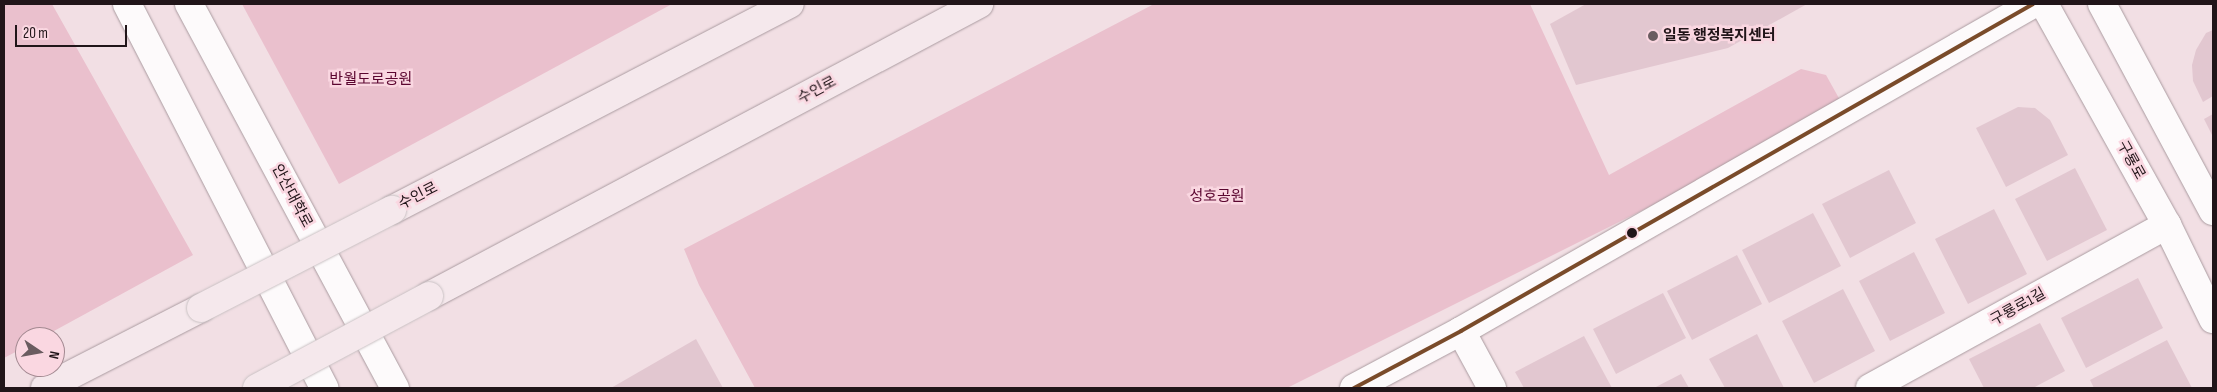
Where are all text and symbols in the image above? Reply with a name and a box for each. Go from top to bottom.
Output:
scale bar [18,15,130,47]
text: 20 m [23,24,48,43]
place label: 일동 행정복지센터 [1663,27,1776,45]
marker: 일동 행정복지센터 [1647,30,1659,42]
park label: 반월도로공원 [330,71,412,89]
street label: 수인로 [794,72,840,108]
street label: 구룡로 [2113,138,2149,182]
street label: 안산대학로 [268,161,316,231]
street label: 수인로 [395,179,441,213]
park label: 성호공원 [1189,188,1245,206]
unlabelled marker [1627,228,1637,238]
street label: 구룡로1길 [1987,284,2049,330]
north arrow [15,327,65,377]
text: N [45,350,63,360]

